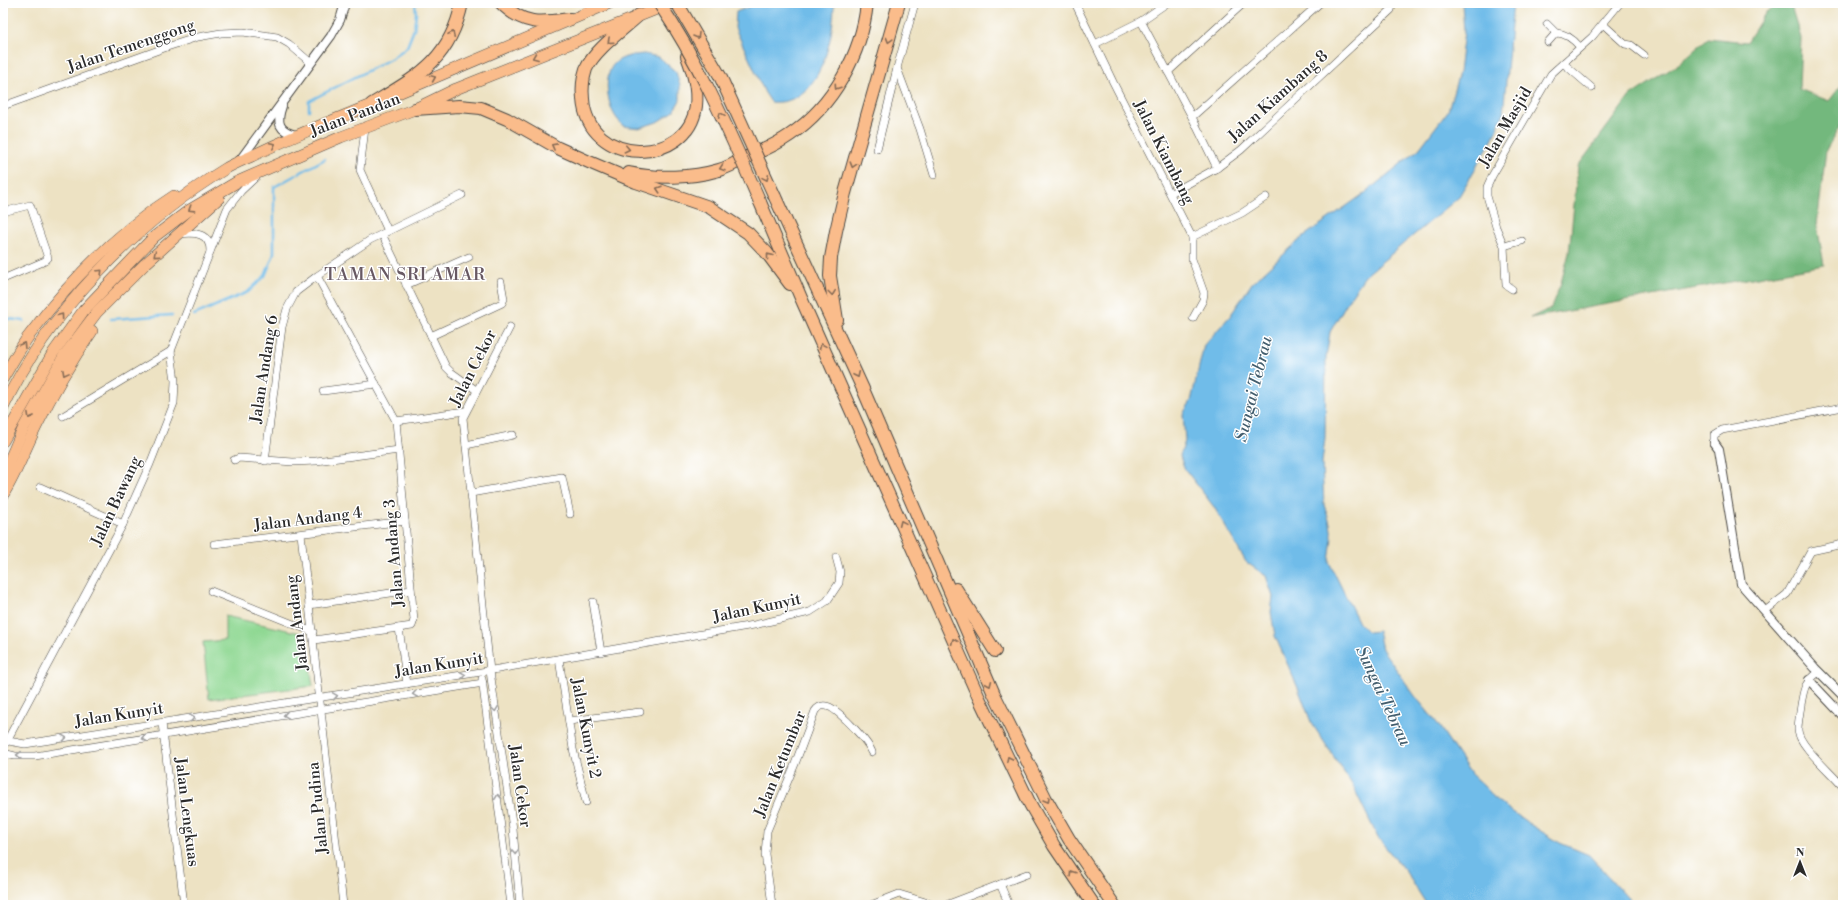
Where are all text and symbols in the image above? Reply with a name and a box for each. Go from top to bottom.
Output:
street label: Jalan Temenggong [64,15,198,78]
one-way arrow [447,30,455,38]
one-way arrow [693,32,700,40]
one-way arrow [608,37,615,44]
one-way arrow [885,37,894,44]
street label: Jalan Kiambang 8 [1223,46,1332,147]
one-way arrow [532,52,539,60]
one-way arrow [429,75,437,83]
one-way arrow [834,83,842,90]
street label: Jalan Masjid [1473,83,1536,172]
street label: Jalan Pandan [306,88,403,142]
street label: Jalan Kiambang [1129,95,1199,208]
one-way arrow [718,112,726,120]
one-way arrow [269,142,277,150]
one-way arrow [551,143,558,150]
one-way arrow [624,145,630,153]
one-way arrow [849,162,858,169]
one-way arrow [718,164,725,172]
one-way arrow [762,175,770,182]
one-way arrow [656,186,663,194]
one-way arrow [188,205,195,212]
one-way arrow [153,250,160,257]
one-way arrow [766,253,773,260]
district label: TAMAN SRI AMAR [324,264,486,286]
one-way arrow [95,269,102,277]
one-way arrow [827,290,836,296]
one-way arrow [57,313,64,320]
street label: Jalan Andang 6 [245,313,282,425]
street label: Jalan Cekor [445,326,501,411]
water label: Sungai Tebrau [1230,334,1278,444]
one-way arrow [19,342,26,349]
one-way arrow [819,342,827,350]
one-way arrow [62,369,70,376]
one-way arrow [852,371,860,378]
one-way arrow [28,412,35,420]
street label: Jalan Bawang [86,452,146,550]
street label: Jalan Andang 3 [379,498,409,609]
street label: Jalan Andang 4 [252,502,364,536]
one-way arrow [898,519,906,526]
street label: Jalan Andang [281,573,313,673]
street label: Jalan Kunyit [710,589,803,627]
one-way arrow [951,638,959,646]
water label: Sungai Tebrau [1350,642,1416,750]
street label: Jalan Kunyit [392,648,485,682]
one-way arrow [460,671,466,680]
street label: Jalan Kunyit 2 [566,675,606,780]
one-way arrow [985,680,993,687]
one-way arrow [412,689,418,697]
one-way arrow [332,692,338,701]
street label: Jalan Kunyit [72,698,165,732]
one-way arrow [490,706,499,712]
street label: Jalan Ketumbar [749,708,810,821]
one-way arrow [283,710,290,718]
one-way arrow [189,714,195,723]
one-way arrow [141,733,147,742]
one-way arrow [61,734,67,743]
street label: Jalan Cekor [504,742,536,829]
one-way arrow [16,751,22,760]
street label: Jalan Lengkuas [170,755,204,868]
one-way arrow [1006,756,1013,764]
street label: Jalan Pudina [303,760,333,856]
one-way arrow [494,794,503,800]
one-way arrow [1042,796,1049,803]
north arrow [1780,842,1820,882]
text: N [1796,846,1805,860]
one-way arrow [510,849,519,855]
one-way arrow [1069,870,1077,877]

